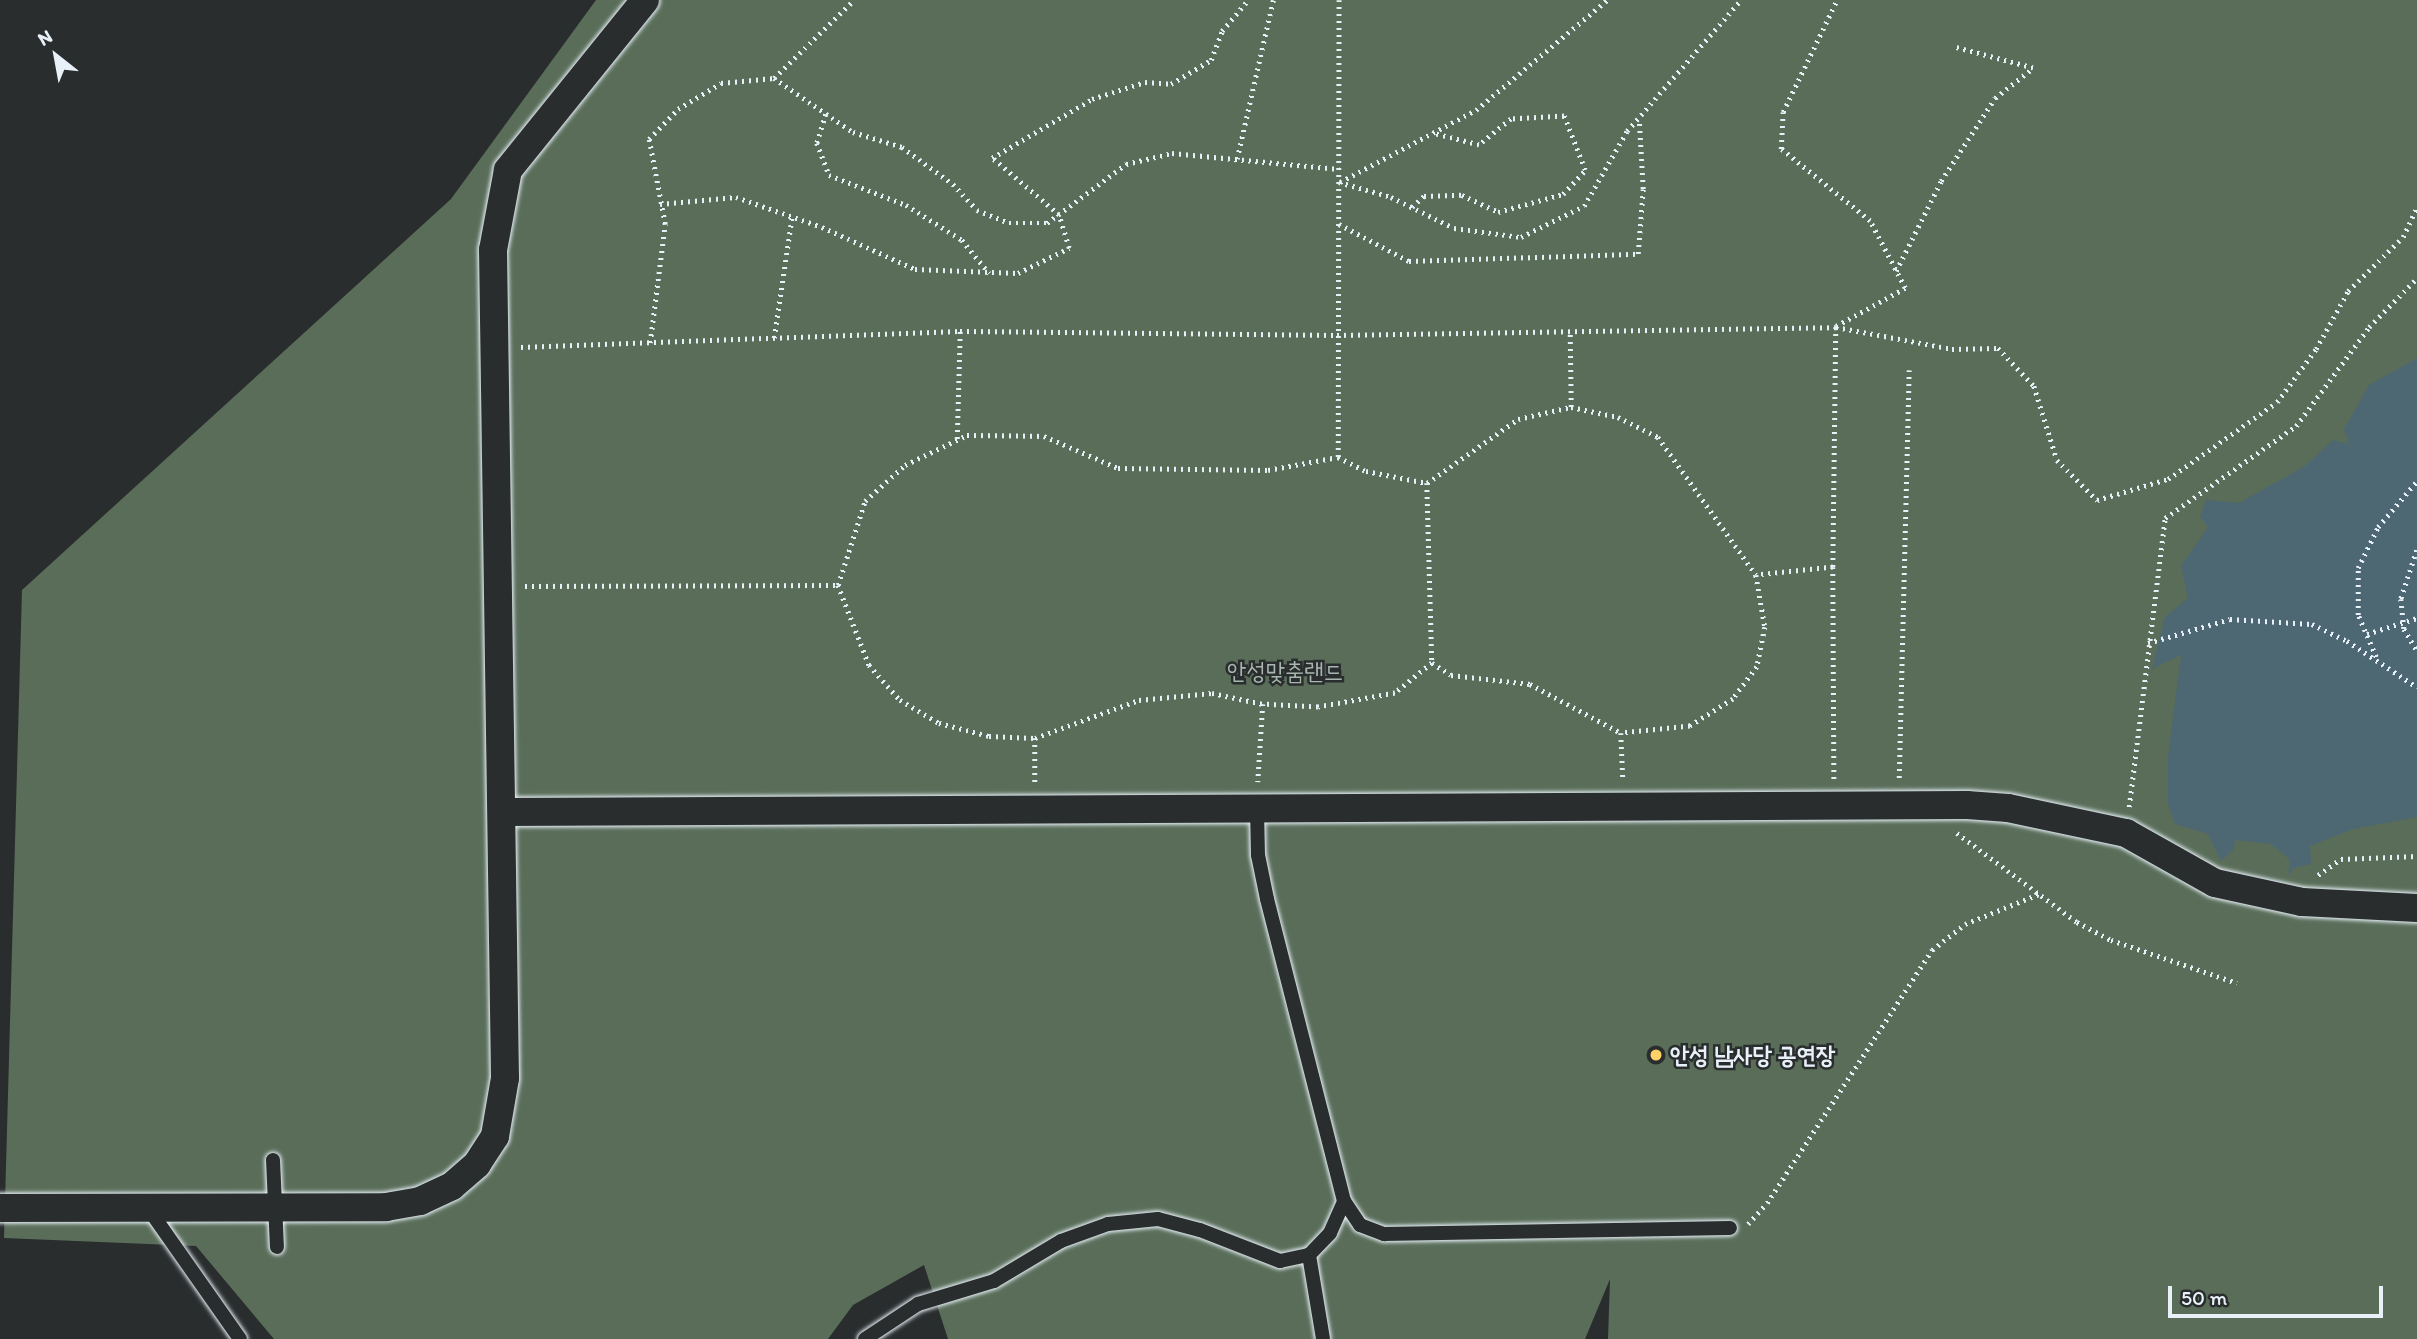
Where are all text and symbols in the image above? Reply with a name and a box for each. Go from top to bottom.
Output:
north arrow [21,21,91,91]
text: N [33,24,56,51]
park label: 안성맞춤랜드 [1227,657,1343,685]
place label: 안성 남사당 공연장 [1670,1041,1835,1069]
marker: 안성 남사당 공연장 [1648,1047,1664,1063]
scale bar [2172,1272,2387,1316]
text: 50 m [2181,1285,2227,1310]

